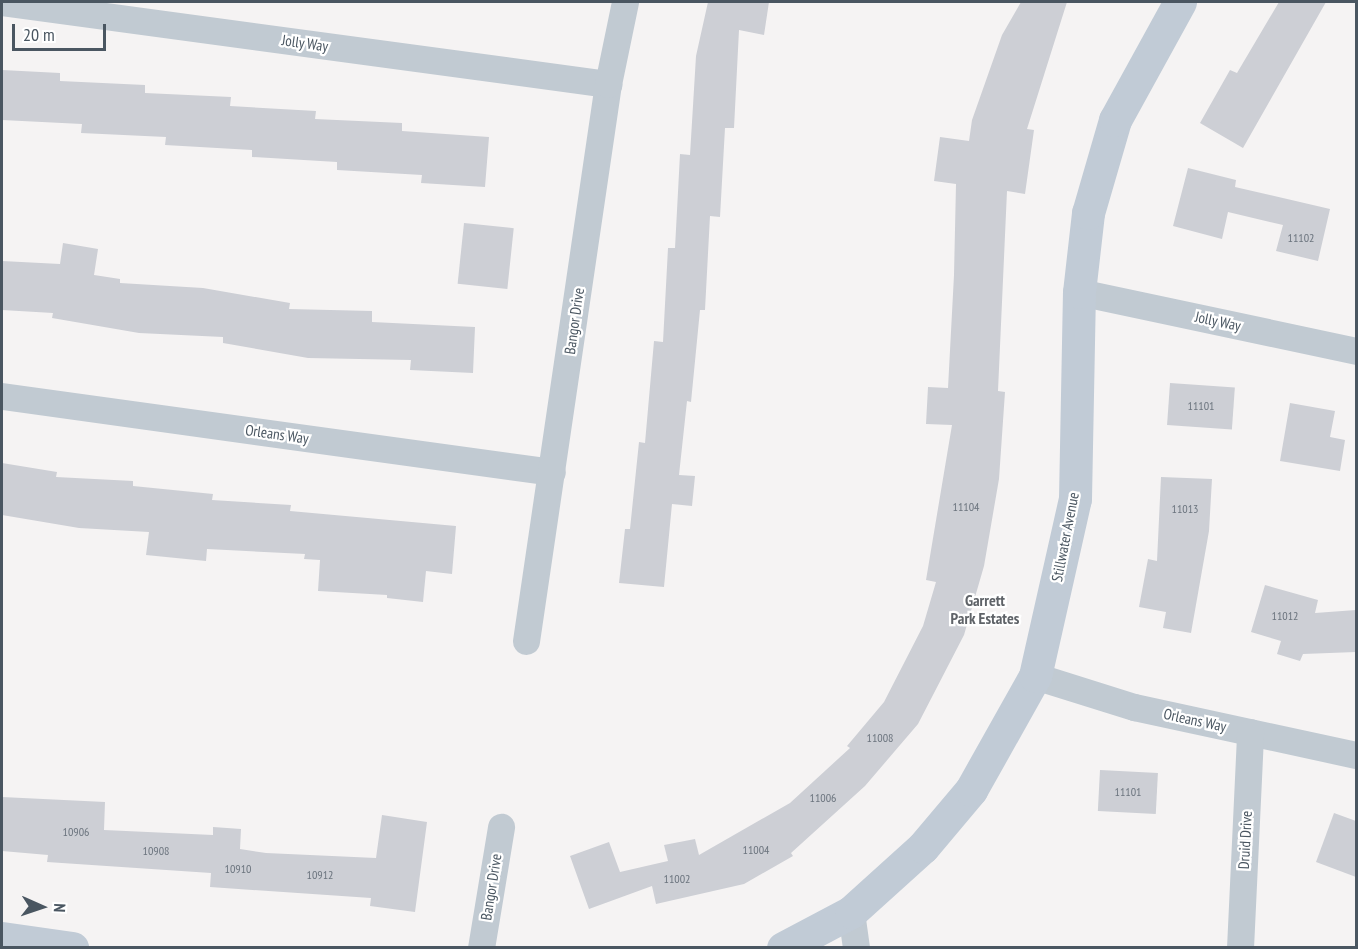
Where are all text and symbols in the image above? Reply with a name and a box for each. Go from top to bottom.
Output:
scale bar [15,12,110,50]
text: 20 m [23,23,55,46]
street label: Jolly Way [280,31,330,55]
house number: 11102 [1288,231,1314,245]
street label: Bangor Drive [560,286,588,356]
street label: Jolly Way [1193,307,1243,335]
house number: 11101 [1188,399,1214,413]
street label: Orleans Way [244,421,310,447]
street label: Stillwater Avenue [1047,491,1083,583]
house number: 11104 [953,500,979,514]
house number: 11013 [1172,502,1198,516]
district label: Garrett Park Estates [950,590,1020,628]
house number: 11012 [1272,609,1298,623]
street label: Orleans Way [1162,705,1228,735]
house number: 11008 [867,731,893,745]
house number: 11101 [1115,785,1141,799]
house number: 11006 [810,791,836,805]
street label: Druid Drive [1234,810,1256,870]
house number: 10906 [63,825,89,839]
house number: 11004 [743,843,769,857]
house number: 10908 [143,844,169,858]
street label: Bangor Drive [477,852,505,922]
house number: 10910 [225,862,251,876]
house number: 10912 [307,868,333,882]
house number: 11002 [664,872,690,886]
north arrow [12,877,72,937]
text: N [50,903,70,913]

